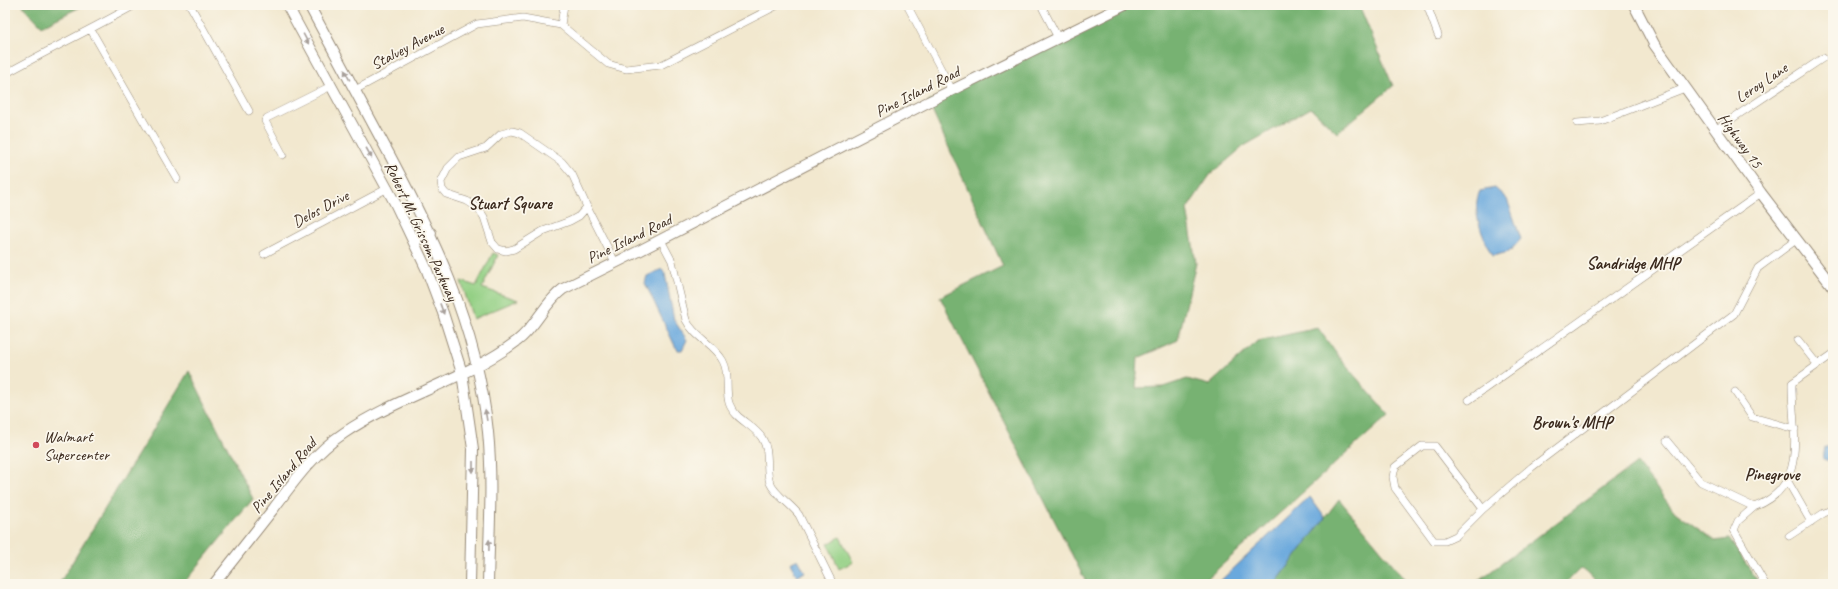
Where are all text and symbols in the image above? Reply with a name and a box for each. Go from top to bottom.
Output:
street label: Stalvey Avenue [368,18,449,74]
one-way arrow [303,33,310,45]
street label: Leroy Lane [1732,57,1793,107]
street label: Pine Island Road [872,61,965,122]
one-way arrow [344,69,350,81]
street label: Highway 15 [1713,109,1767,173]
one-way arrow [365,147,372,159]
street label: Robert M. Grissom Parkway [380,159,463,306]
street label: Delos Drive [289,185,354,232]
district label: Stuart Square [468,193,553,214]
street label: Pine Island Road [584,209,678,268]
district label: Sandridge MHP [1587,253,1682,274]
one-way arrow [439,303,445,315]
one-way arrow [483,409,489,421]
district label: Brown's MHP [1532,412,1615,433]
place label: Walmart Supercenter [44,427,110,465]
street label: Pine Island Road [246,432,323,517]
marker: Walmart Supercenter [31,440,41,450]
one-way arrow [470,461,476,474]
district label: Pinegrove [1745,464,1802,485]
one-way arrow [486,538,492,551]

